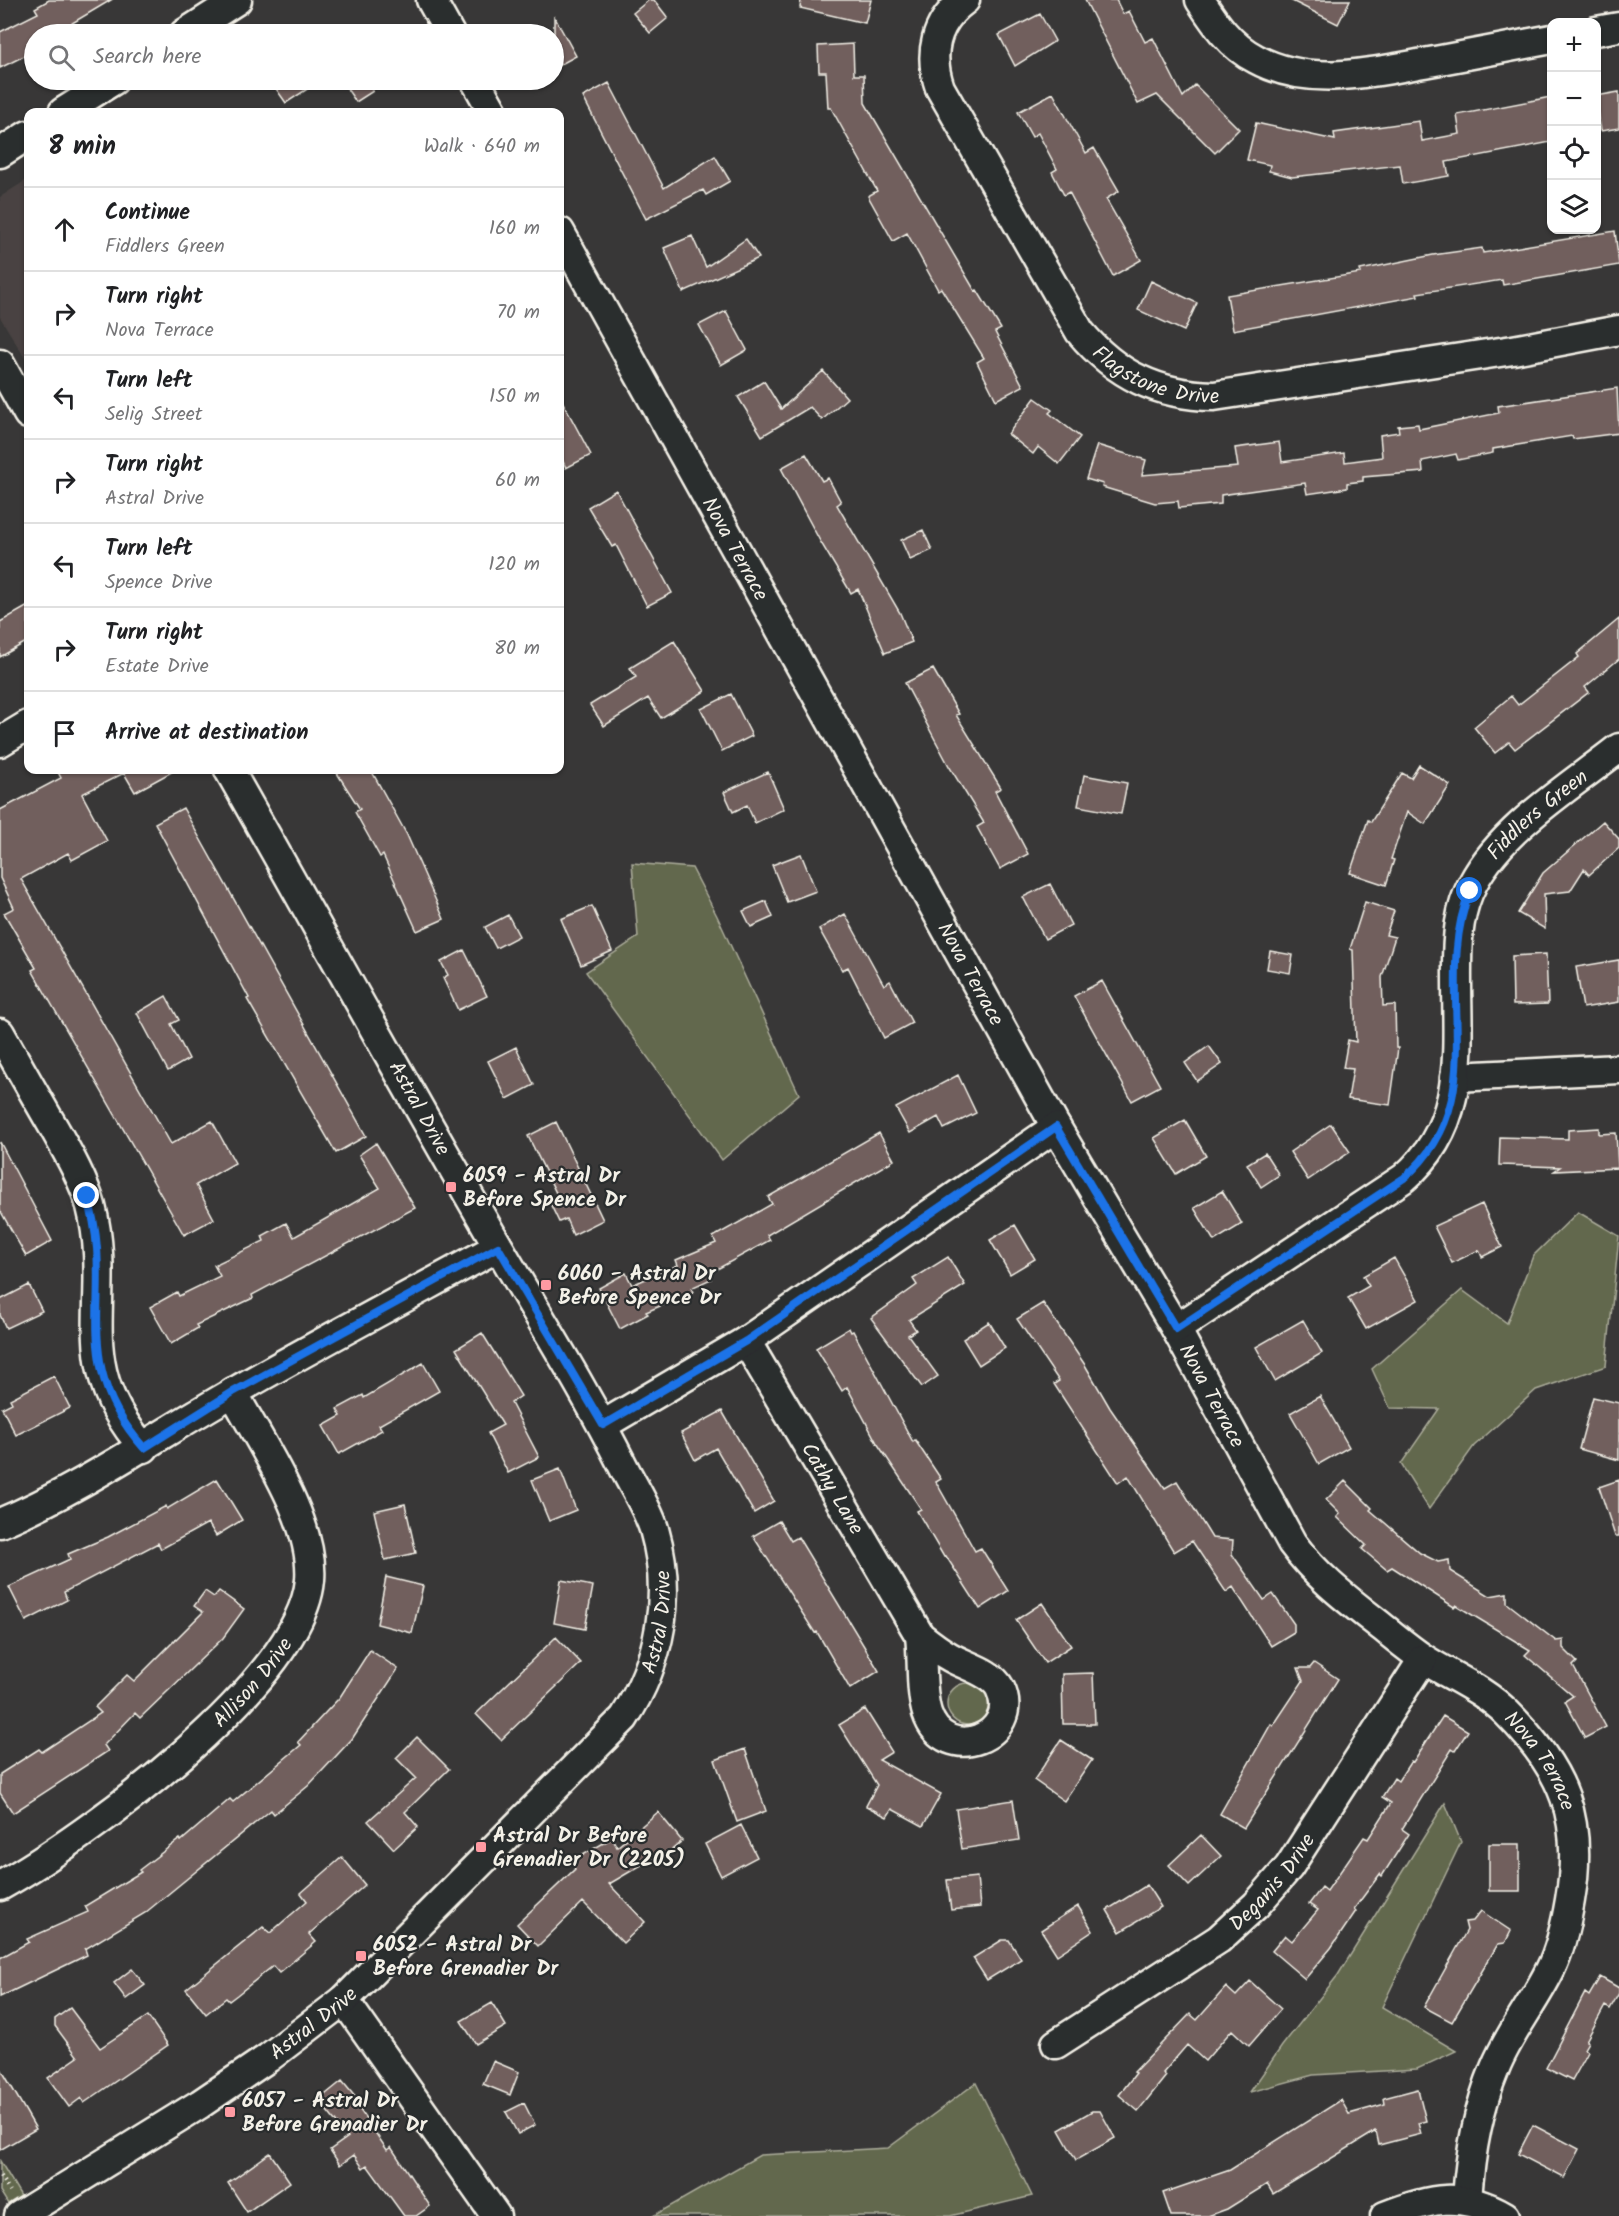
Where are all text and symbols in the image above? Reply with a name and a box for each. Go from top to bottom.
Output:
map controls [1547,18,1601,234]
button: + [1547,18,1601,72]
search box [24,24,564,90]
text: Search here [93,40,201,75]
icon: search [45,41,78,74]
button: − [1547,72,1601,126]
text: 8 min [48,126,116,168]
button: locate [1547,126,1601,180]
text: Walk · 640 m [424,131,540,163]
button: layers [1547,180,1601,234]
text: Continue [105,196,190,231]
icon: ahead [48,213,81,246]
text: 160 m [489,213,540,245]
text: Fiddlers Green [105,231,225,263]
text: Turn right [105,280,203,315]
icon: right [48,297,81,330]
text: 70 m [497,297,540,329]
text: Nova Terrace [105,315,214,347]
street label: Flagstone Drive [1084,338,1222,414]
text: Turn left [105,364,192,399]
icon: left [48,381,81,414]
text: 150 m [489,381,540,413]
text: Selig Street [105,399,203,431]
text: Turn right [105,448,203,483]
icon: right [48,465,81,498]
text: 60 m [495,465,540,497]
text: Astral Drive [105,483,204,515]
street label: Nova Terrace [692,491,777,608]
text: Turn left [105,532,192,567]
icon: left [48,549,81,582]
text: 120 m [488,549,540,581]
text: Spence Drive [105,567,212,599]
text: Turn right [105,616,203,651]
icon: right [48,633,81,666]
text: 80 m [494,633,540,665]
text: Estate Drive [105,651,209,683]
text: Arrive at destination [105,716,308,751]
icon: arrive [48,717,81,750]
street label: Fiddlers Green [1479,762,1596,868]
route start [1456,877,1482,903]
street label: Nova Terrace [928,917,1012,1033]
street label: Astral Drive [379,1055,459,1163]
place label: 6059 - Astral Dr Before Spence Dr [463,1160,627,1217]
marker: 6059 - Astral Dr Before Spence Dr [444,1180,458,1194]
route end [73,1182,99,1208]
place label: 6060 - Astral Dr Before Spence Dr [558,1258,722,1315]
marker: 6060 - Astral Dr Before Spence Dr [539,1278,553,1292]
street label: Nova Terrace [1169,1338,1253,1455]
street label: Cathy Lane [791,1437,872,1542]
street label: Astral Drive [633,1569,681,1679]
street label: Allison Drive [206,1631,302,1736]
street label: Nova Terrace [1495,1704,1583,1815]
place label: Astral Dr Before Grenadier Dr (2205) [493,1820,685,1877]
street label: Deganis Drive [1222,1827,1325,1940]
marker: Astral Dr Before Grenadier Dr (2205) [474,1840,488,1854]
place label: 6052 - Astral Dr Before Grenadier Dr [373,1929,559,1986]
marker: 6052 - Astral Dr Before Grenadier Dr [354,1949,368,1963]
street label: Astral Drive [263,1979,367,2069]
place label: 6057 - Astral Dr Before Grenadier Dr [242,2085,428,2142]
marker: 6057 - Astral Dr Before Grenadier Dr [223,2105,237,2119]

